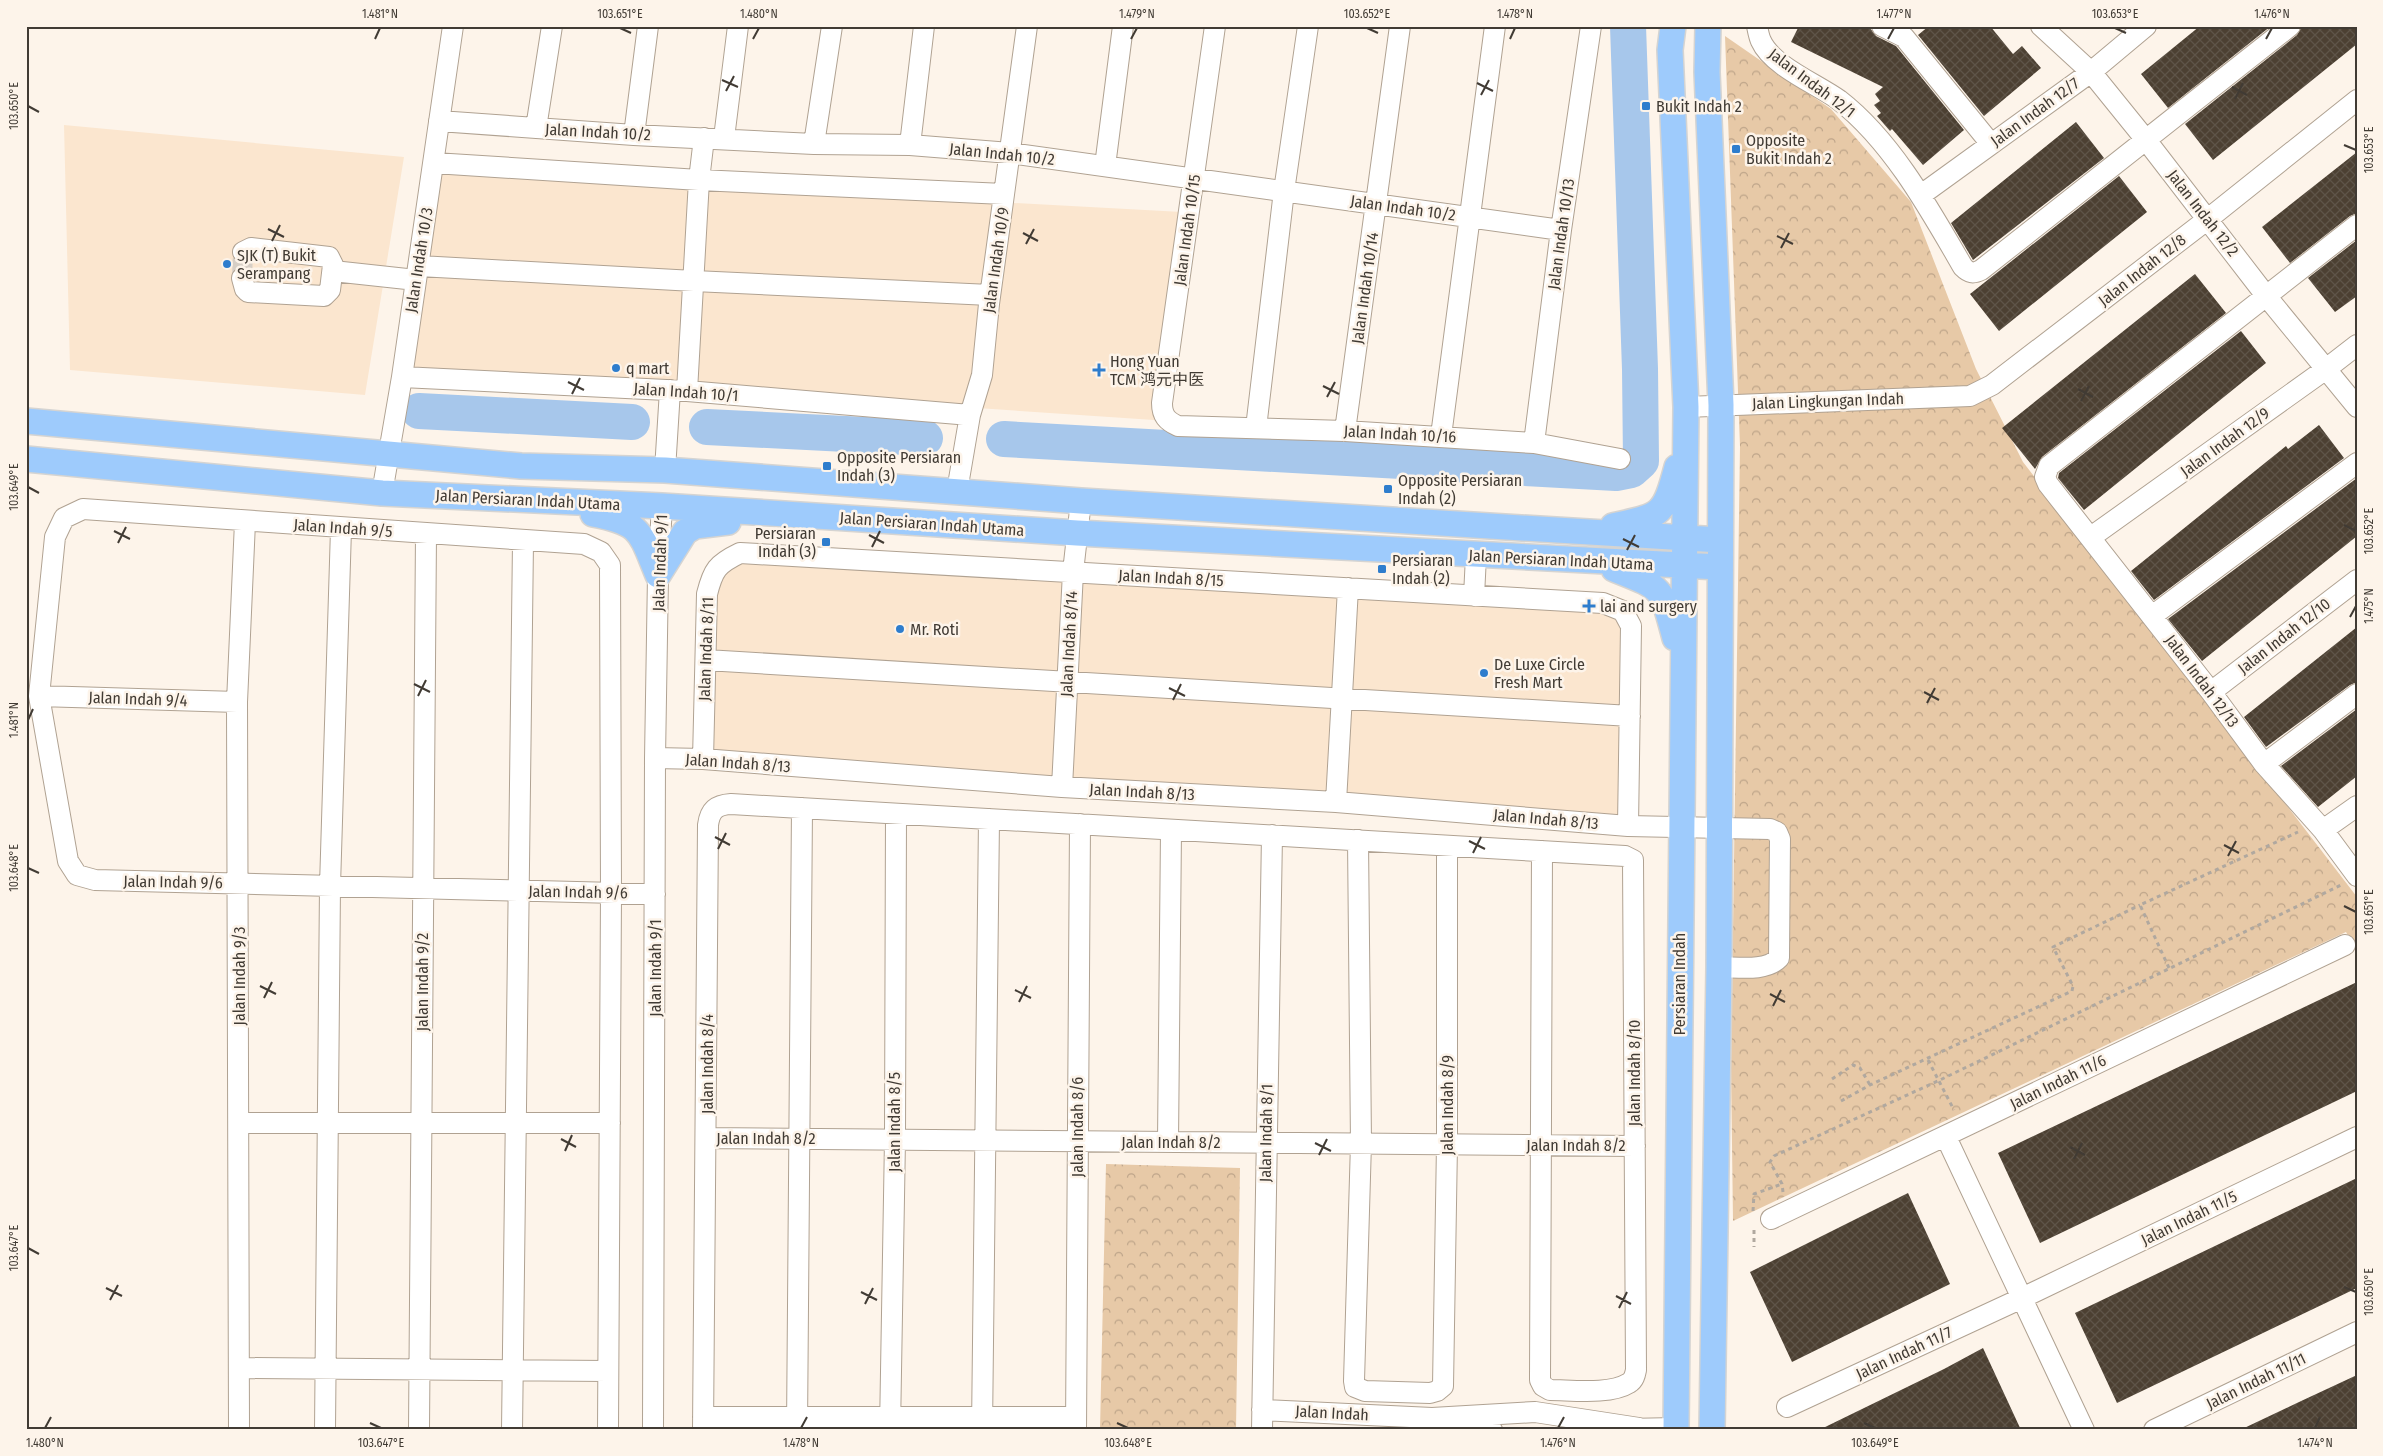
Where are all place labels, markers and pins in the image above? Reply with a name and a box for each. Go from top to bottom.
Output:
place label: Bukit Indah 2 [1656,97,1742,116]
marker: Bukit Indah 2 [1640,100,1652,112]
place label: Opposite Bukit Indah 2 [1746,131,1832,168]
marker: Opposite Bukit Indah 2 [1730,143,1742,155]
place label: SJK (T) Bukit Serampang [237,246,317,283]
marker: SJK (T) Bukit Serampang [221,258,233,270]
place label: Hong Yuan TCM 鸿元中医 [1110,352,1204,389]
place label: q mart [626,359,670,378]
marker: q mart [610,362,622,374]
marker: Hong Yuan TCM 鸿元中医 [1092,363,1106,377]
place label: Opposite Persiaran Indah (3) [837,448,961,485]
marker: Opposite Persiaran Indah (3) [821,460,833,472]
place label: Opposite Persiaran Indah (2) [1398,471,1522,508]
marker: Opposite Persiaran Indah (2) [1382,483,1394,495]
place label: Persiaran Indah (3) [755,524,816,561]
marker: Persiaran Indah (3) [820,536,832,548]
place label: Persiaran Indah (2) [1392,551,1453,588]
marker: Persiaran Indah (2) [1376,563,1388,575]
place label: lai and surgery [1600,597,1698,616]
marker: lai and surgery [1582,599,1596,613]
place label: Mr. Roti [910,620,959,639]
marker: Mr. Roti [894,623,906,635]
place label: De Luxe Circle Fresh Mart [1494,655,1585,692]
marker: De Luxe Circle Fresh Mart [1478,667,1490,679]

